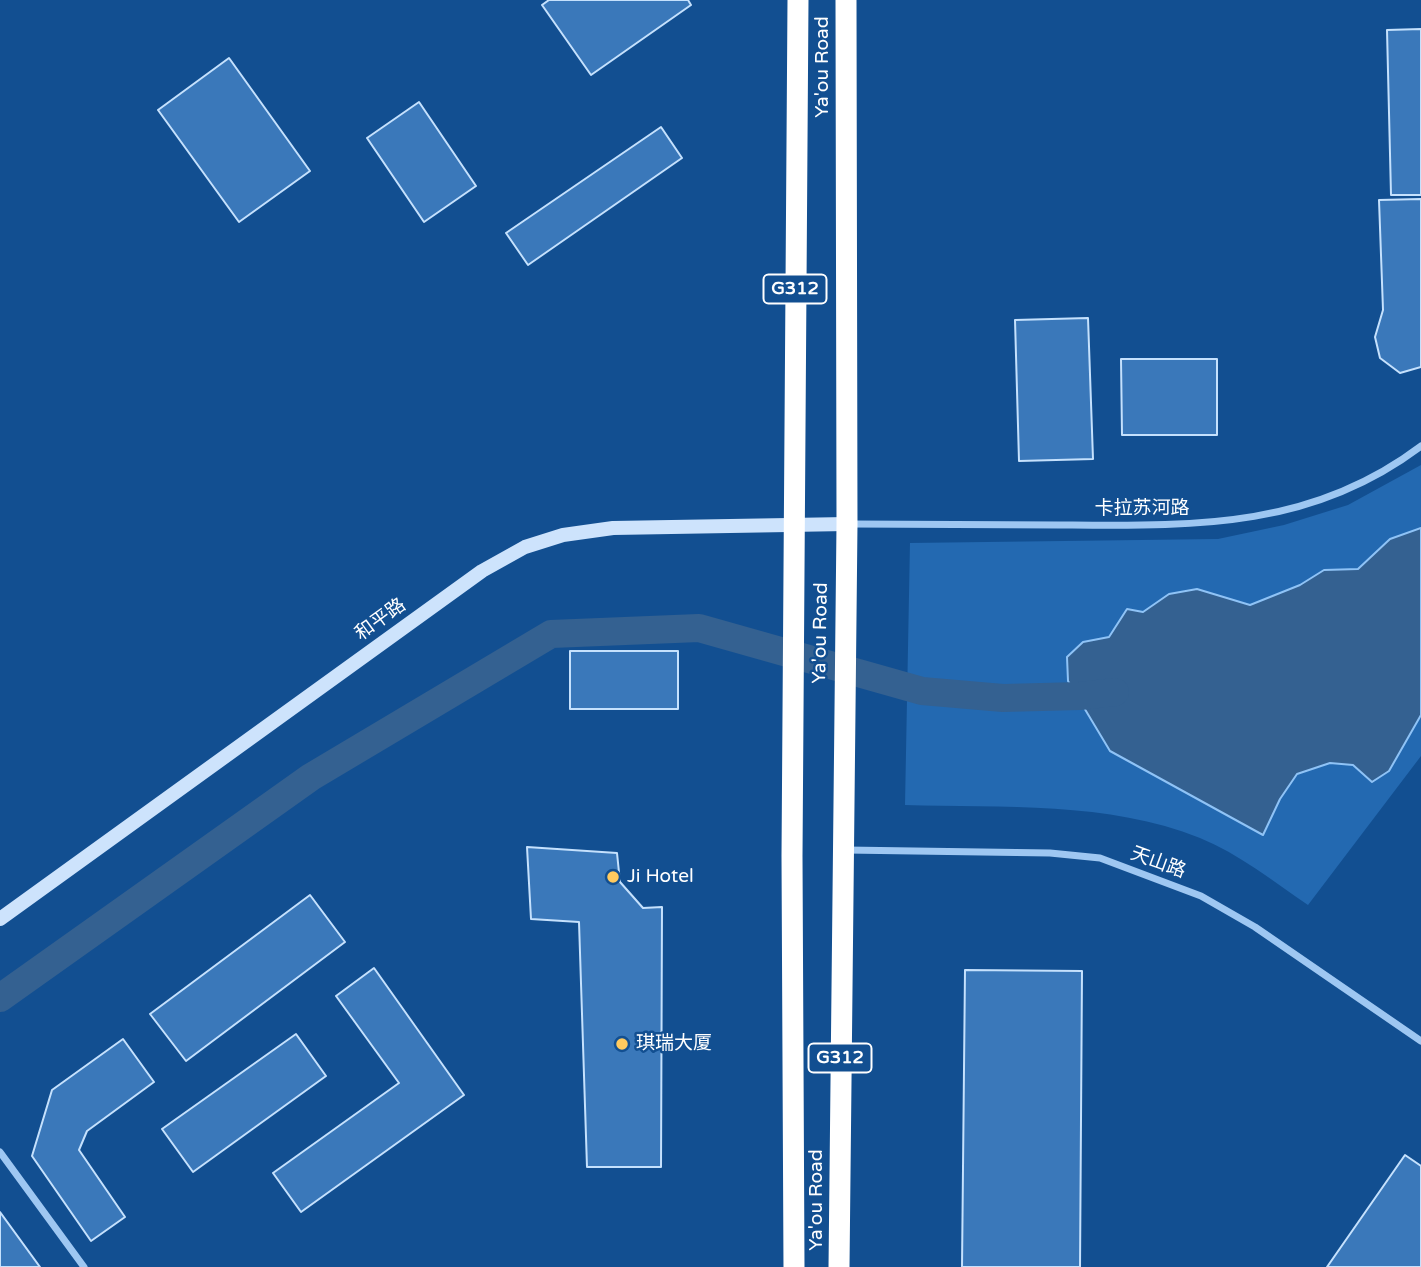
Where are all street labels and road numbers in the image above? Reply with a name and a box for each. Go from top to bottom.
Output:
street label: Ya'ou Road [812,16,834,118]
road number: G312 [764,274,826,304]
street label: 卡拉苏河路 [1095,498,1189,520]
street label: Ya'ou Road [809,582,833,684]
street label: 和平路 [351,594,411,646]
street label: 天山路 [1127,843,1189,883]
road number: G312 [808,1044,872,1072]
street label: Ya'ou Road [806,1149,828,1251]

